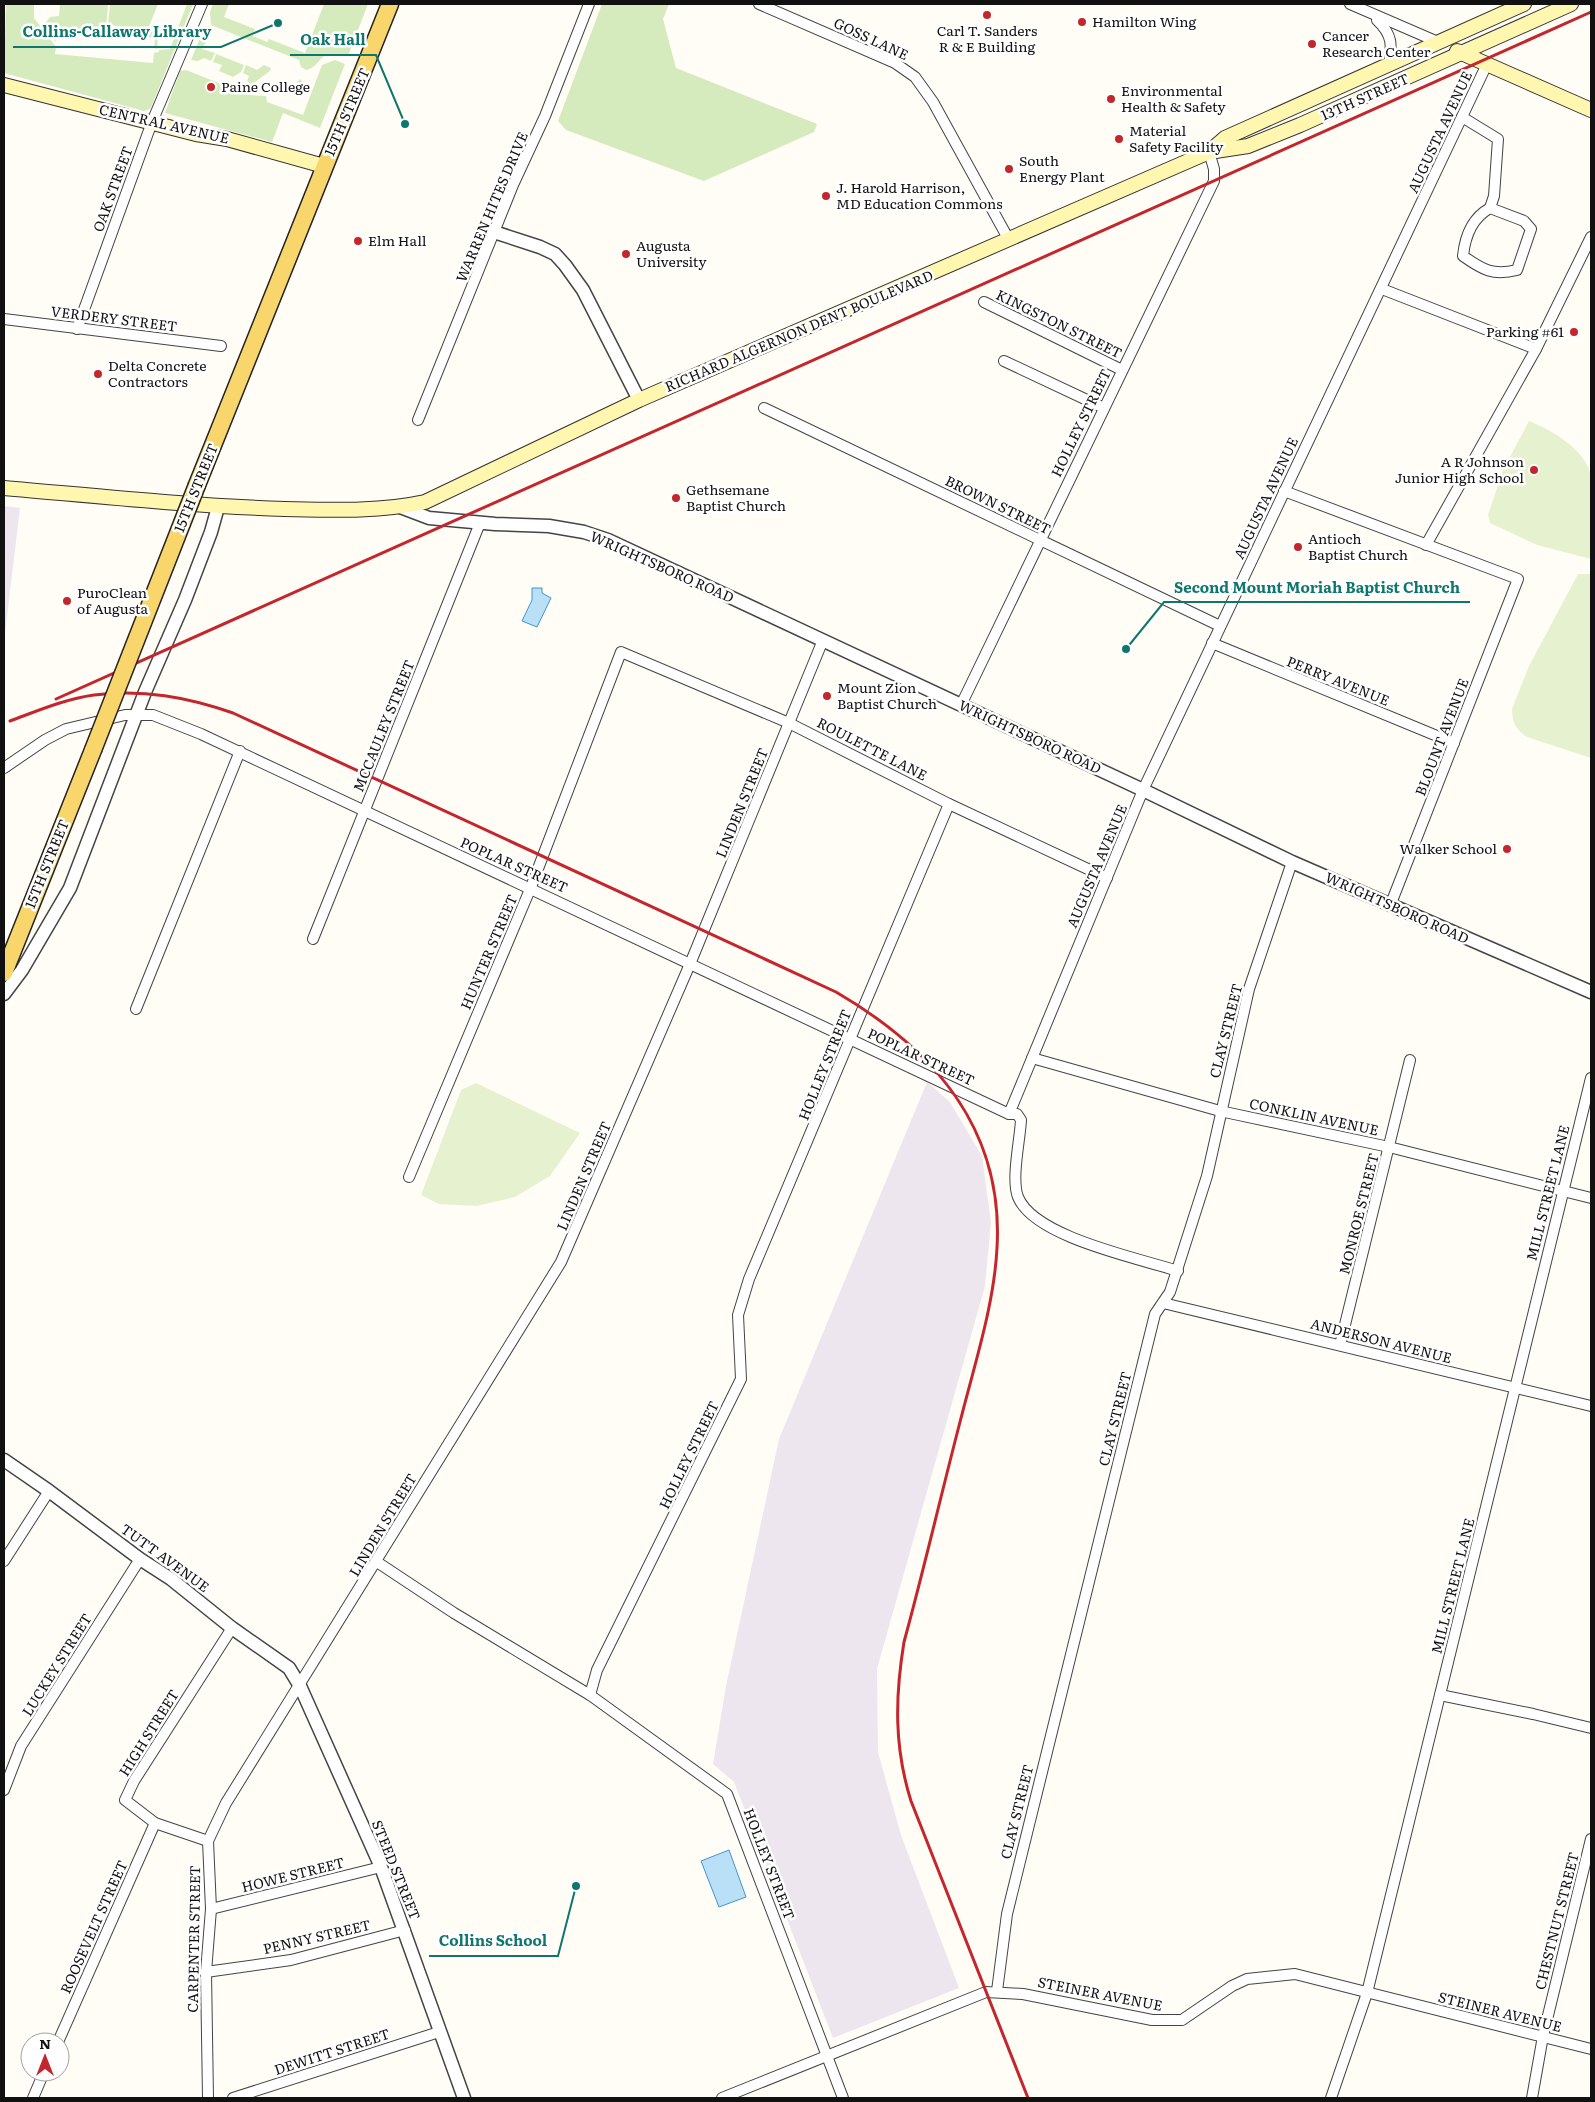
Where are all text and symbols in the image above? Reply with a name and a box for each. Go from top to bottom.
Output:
marker: Carl T. Sanders R & E Building [981,9,993,21]
place label: Hamilton Wing [1092,11,1197,31]
street label: GOSS LANE [831,12,912,64]
marker: Hamilton Wing [1076,16,1088,28]
callout: Collins-Callaway Library [13,17,221,47]
text: Collins-Callaway Library [23,19,212,42]
place label: Carl T. Sanders R & E Building [937,20,1037,56]
callout: Oak Hall [290,25,376,55]
place label: Cancer Research Center [1322,25,1431,61]
text: Oak Hall [300,27,366,50]
marker: Cancer Research Center [1306,38,1318,50]
street label: 15TH STREET [319,64,374,159]
street label: AUGUSTA AVENUE [1402,67,1476,196]
street label: 13TH STREET [1317,68,1412,124]
place label: Paine College [221,76,310,96]
place label: Environmental Health & Safety [1121,80,1227,116]
marker: Paine College [205,81,217,93]
marker: Environmental Health & Safety [1105,93,1117,105]
street label: CENTRAL AVENUE [97,98,231,148]
place label: Material Safety Facility [1129,120,1224,156]
street label: WARREN HITES DRIVE [450,128,532,285]
marker: Material Safety Facility [1113,133,1125,145]
street label: OAK STREET [87,143,137,234]
place label: South Energy Plant [1019,150,1105,186]
marker: South Energy Plant [1003,163,1015,175]
place label: J. Harold Harrison, MD Education Commons [836,177,1003,213]
marker: J. Harold Harrison, MD Education Commons [820,190,832,202]
place label: Elm Hall [368,230,427,250]
marker: Elm Hall [352,235,364,247]
place label: Augusta University [636,235,707,271]
marker: Augusta University [620,248,632,260]
street label: RICHARD ALGERNON DENT BOULEVARD [661,264,936,396]
street label: KINGSTON STREET [993,284,1126,362]
street label: VERDERY STREET [50,300,178,336]
place label: Parking #61 [1486,321,1564,341]
marker: Parking #61 [1568,326,1580,338]
place label: Delta Concrete Contractors [108,355,207,391]
street label: HOLLEY STREET [1045,365,1115,480]
marker: Delta Concrete Contractors [92,368,104,380]
street label: AUGUSTA AVENUE [1228,433,1302,562]
street label: 15TH STREET [168,440,222,535]
place label: A R Johnson Junior High School [1395,451,1524,487]
marker: A R Johnson Junior High School [1528,464,1540,476]
street label: BROWN STREET [942,470,1055,538]
place label: Gethsemane Baptist Church [686,479,786,515]
marker: Gethsemane Baptist Church [670,492,682,504]
street label: WRIGHTSBORO ROAD [587,525,738,607]
place label: Antioch Baptist Church [1308,528,1408,564]
marker: Antioch Baptist Church [1292,541,1304,553]
callout: Second Mount Moriah Baptist Church [1164,572,1470,602]
text: Second Mount Moriah Baptist Church [1174,575,1460,598]
place label: PuroClean of Augusta [77,582,148,618]
marker: PuroClean of Augusta [61,595,73,607]
street label: PERRY AVENUE [1284,650,1393,710]
street label: MCCAULEY STREET [347,657,419,794]
street label: BLOUNT AVENUE [1409,675,1473,798]
place label: Mount Zion Baptist Church [837,677,937,713]
marker: Mount Zion Baptist Church [821,690,833,702]
street label: WRIGHTSBORO ROAD [956,694,1105,778]
street label: ROULETTE LANE [814,712,931,785]
street label: LINDEN STREET [710,745,772,861]
street label: AUGUSTA AVENUE [1061,801,1131,931]
street label: 15TH STREET [19,816,73,911]
street label: POPLAR STREET [457,831,571,897]
place label: Walker School [1399,838,1497,858]
marker: Walker School [1501,843,1513,855]
street label: WRIGHTSBORO ROAD [1322,866,1473,948]
street label: HUNTER STREET [455,891,521,1012]
street label: CLAY STREET [1204,981,1246,1080]
street label: HOLLEY STREET [793,1006,855,1123]
street label: POPLAR STREET [865,1023,978,1090]
street label: CONKLIN AVENUE [1248,1093,1381,1140]
street label: LINDEN STREET [551,1118,615,1233]
street label: MILL STREET LANE [1520,1123,1574,1263]
street label: MONROE STREET [1333,1151,1383,1277]
street label: ANDERSON AVENUE [1308,1313,1454,1367]
street label: CLAY STREET [1093,1369,1135,1468]
street label: HOLLEY STREET [653,1397,723,1512]
street label: LINDEN STREET [343,1469,421,1580]
street label: MILL STREET LANE [1425,1516,1479,1656]
street label: TUTT AVENUE [117,1518,214,1596]
street label: LUCKEY STREET [16,1609,96,1720]
street label: HIGH STREET [113,1685,183,1780]
street label: CLAY STREET [995,1762,1037,1861]
street label: HOLLEY STREET [739,1805,800,1922]
street label: STEED STREET [368,1817,426,1923]
street label: CHESTNUT STREET [1529,1850,1583,1992]
street label: HOWE STREET [239,1852,346,1896]
street label: ROOSEVELT STREET [55,1857,132,1996]
street label: CARPENTER STREET [182,1865,204,2013]
street label: PENNY STREET [261,1914,373,1958]
callout: Collins School [429,1926,558,1956]
text: Collins School [439,1928,548,1951]
street label: STEINER AVENUE [1036,1971,1164,2015]
street label: STEINER AVENUE [1436,1986,1564,2036]
street label: DEWITT STREET [271,2023,392,2079]
north arrow [20,2032,70,2082]
text: N [39,2033,51,2053]

